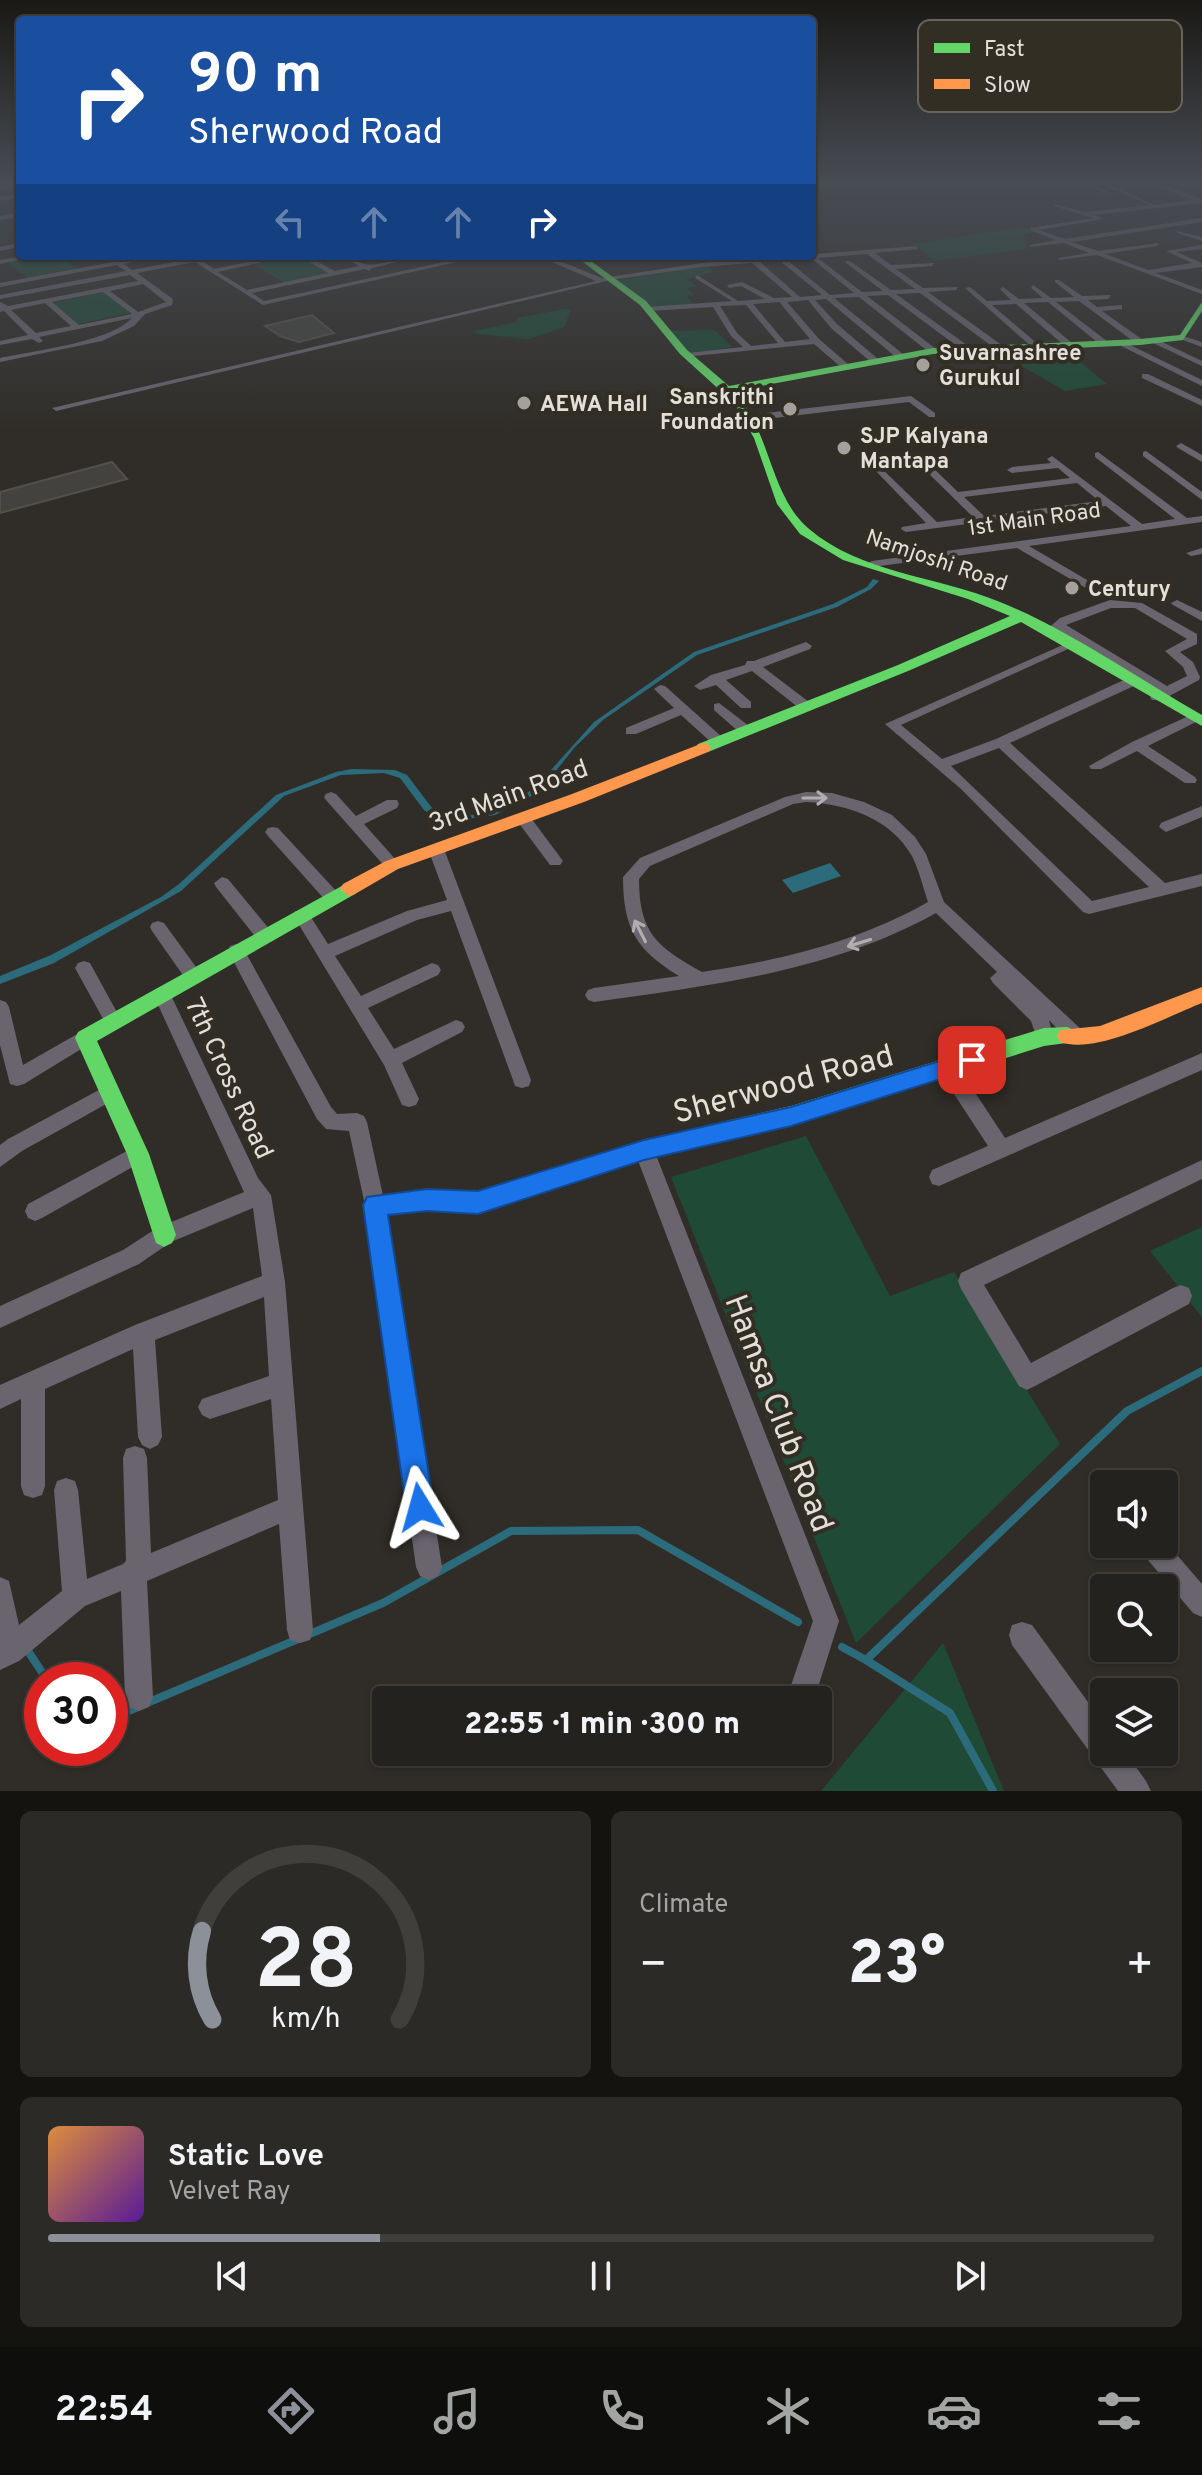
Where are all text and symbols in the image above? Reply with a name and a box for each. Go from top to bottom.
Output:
legend [918,20,1182,112]
text: Fast [984,37,1025,64]
text: 90 m [188,42,323,112]
icon: right [56,48,160,152]
text: Slow [984,73,1031,100]
text: Sherwood Road [188,111,443,157]
icon: left [268,200,312,244]
icon: ahead [352,200,396,244]
icon: ahead [436,200,480,244]
icon: right [520,200,564,244]
place label: Suvarnashree Gurukul [939,341,1081,393]
marker: Suvarnashree Gurukul [914,356,932,374]
place label: Sanskrithi Foundation [660,385,774,437]
place label: AEWA Hall [540,392,648,419]
marker: AEWA Hall [515,394,533,412]
marker: Sanskrithi Foundation [781,400,799,418]
place label: SJP Kalyana Mantapa [860,424,988,476]
marker: SJP Kalyana Mantapa [835,439,853,457]
street label: 1st Main Road [966,498,1103,543]
street label: Namjoshi Road [862,524,1011,598]
place label: Century [1088,577,1171,604]
marker: Century [1063,579,1081,597]
street label: 3rd Main Road [425,753,593,841]
one-way arrow [801,790,828,806]
one-way arrow [632,920,648,943]
one-way arrow [847,936,873,951]
street label: 7th Cross Road [176,993,279,1165]
pin [938,1026,1006,1094]
street label: Sherwood Road [669,1037,898,1135]
icon: arrive [950,1038,994,1082]
street label: Hamsa Club Road [713,1289,841,1539]
position arrow [378,1465,462,1549]
map controls [1090,1470,1178,1766]
button: sound [1090,1470,1178,1558]
button: search [1090,1574,1178,1662]
speed limit sign: 30 [24,1662,128,1766]
button: layers [1090,1678,1178,1766]
text: 22:55 · 1 min · 300 m [464,1707,740,1744]
text: Climate [639,1889,728,1922]
text: 28 [254,1913,357,2018]
text: 23° [848,1929,945,2005]
text: − [639,1939,667,1995]
text: + [1126,1939,1154,1995]
text: km/h [271,2002,340,2038]
text: Static Love [168,2139,324,2176]
text: Velvet Ray [168,2176,291,2209]
icon: previous [210,2254,254,2298]
icon: pause [579,2254,623,2298]
icon: next [948,2254,992,2298]
icon: directions [263,2383,319,2439]
icon: music [429,2383,485,2439]
icon: phone [594,2383,650,2439]
icon: climate [760,2383,816,2439]
icon: car [926,2383,982,2439]
icon: filters [1091,2383,1147,2439]
text: 22:54 [55,2388,153,2434]

